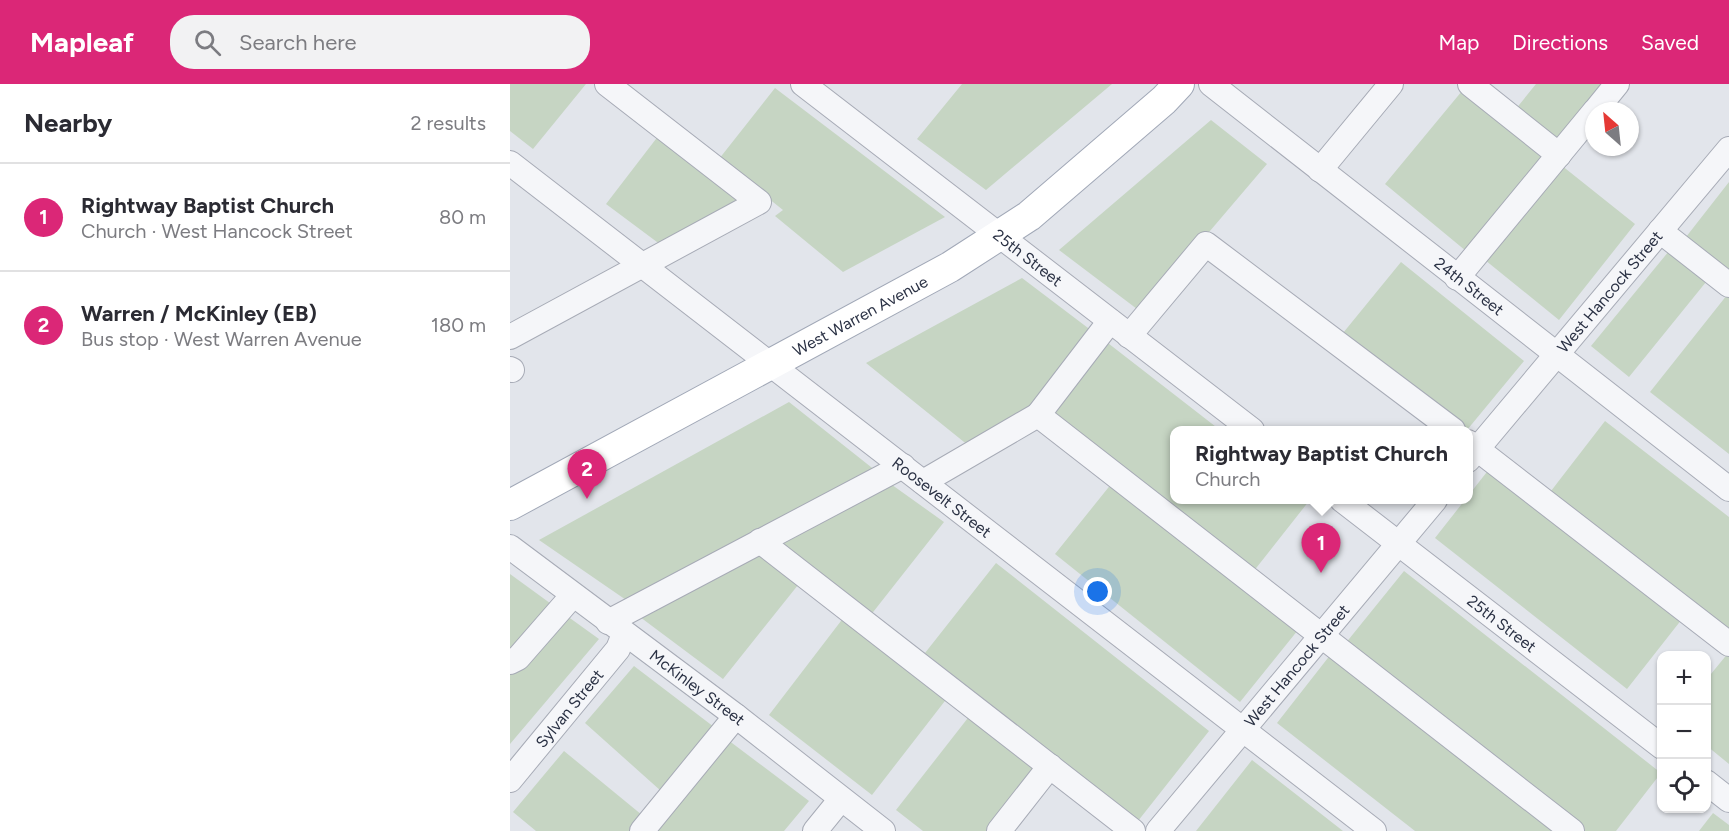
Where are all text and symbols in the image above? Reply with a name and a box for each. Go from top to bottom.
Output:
search box [170,15,590,69]
text: Mapleaf [30,25,134,59]
icon: search [191,26,224,59]
text: Search here [239,29,357,56]
text: Map [1438,30,1479,55]
text: Directions [1512,30,1608,55]
text: Saved [1641,30,1699,55]
north arrow [1585,102,1639,156]
text: Nearby [24,107,112,139]
text: 2 results [410,111,486,135]
text: Rightway Baptist Church [81,192,334,219]
text: 1 [39,205,48,229]
text: 80 m [439,205,486,229]
text: Church · West Hancock Street [81,219,353,243]
street label: 25th Street [989,225,1066,290]
street label: West Hancock Street [1553,227,1666,357]
street label: 24th Street [1431,253,1508,319]
street label: West Warren Avenue [790,272,931,360]
text: Warren / McKinley (EB) [81,300,317,327]
text: 2 [38,313,49,337]
text: 180 m [431,313,486,337]
text: Bus stop · West Warren Avenue [81,327,362,351]
popup [1170,426,1473,504]
text: Rightway Baptist Church [1195,440,1448,467]
pin: 2 [568,450,607,499]
street label: Roosevelt Street [888,453,995,542]
text: Church [1195,467,1260,491]
pin: 1 [1302,524,1340,573]
your location [1083,577,1112,606]
street label: 25th Street [1463,591,1540,656]
street label: West Hancock Street [1241,601,1353,731]
street label: McKinley Street [646,646,748,729]
map controls [1657,651,1711,813]
button: + [1657,651,1711,705]
street label: Sylvan Street [532,666,607,752]
button: − [1657,705,1711,759]
button: locate [1657,759,1711,813]

